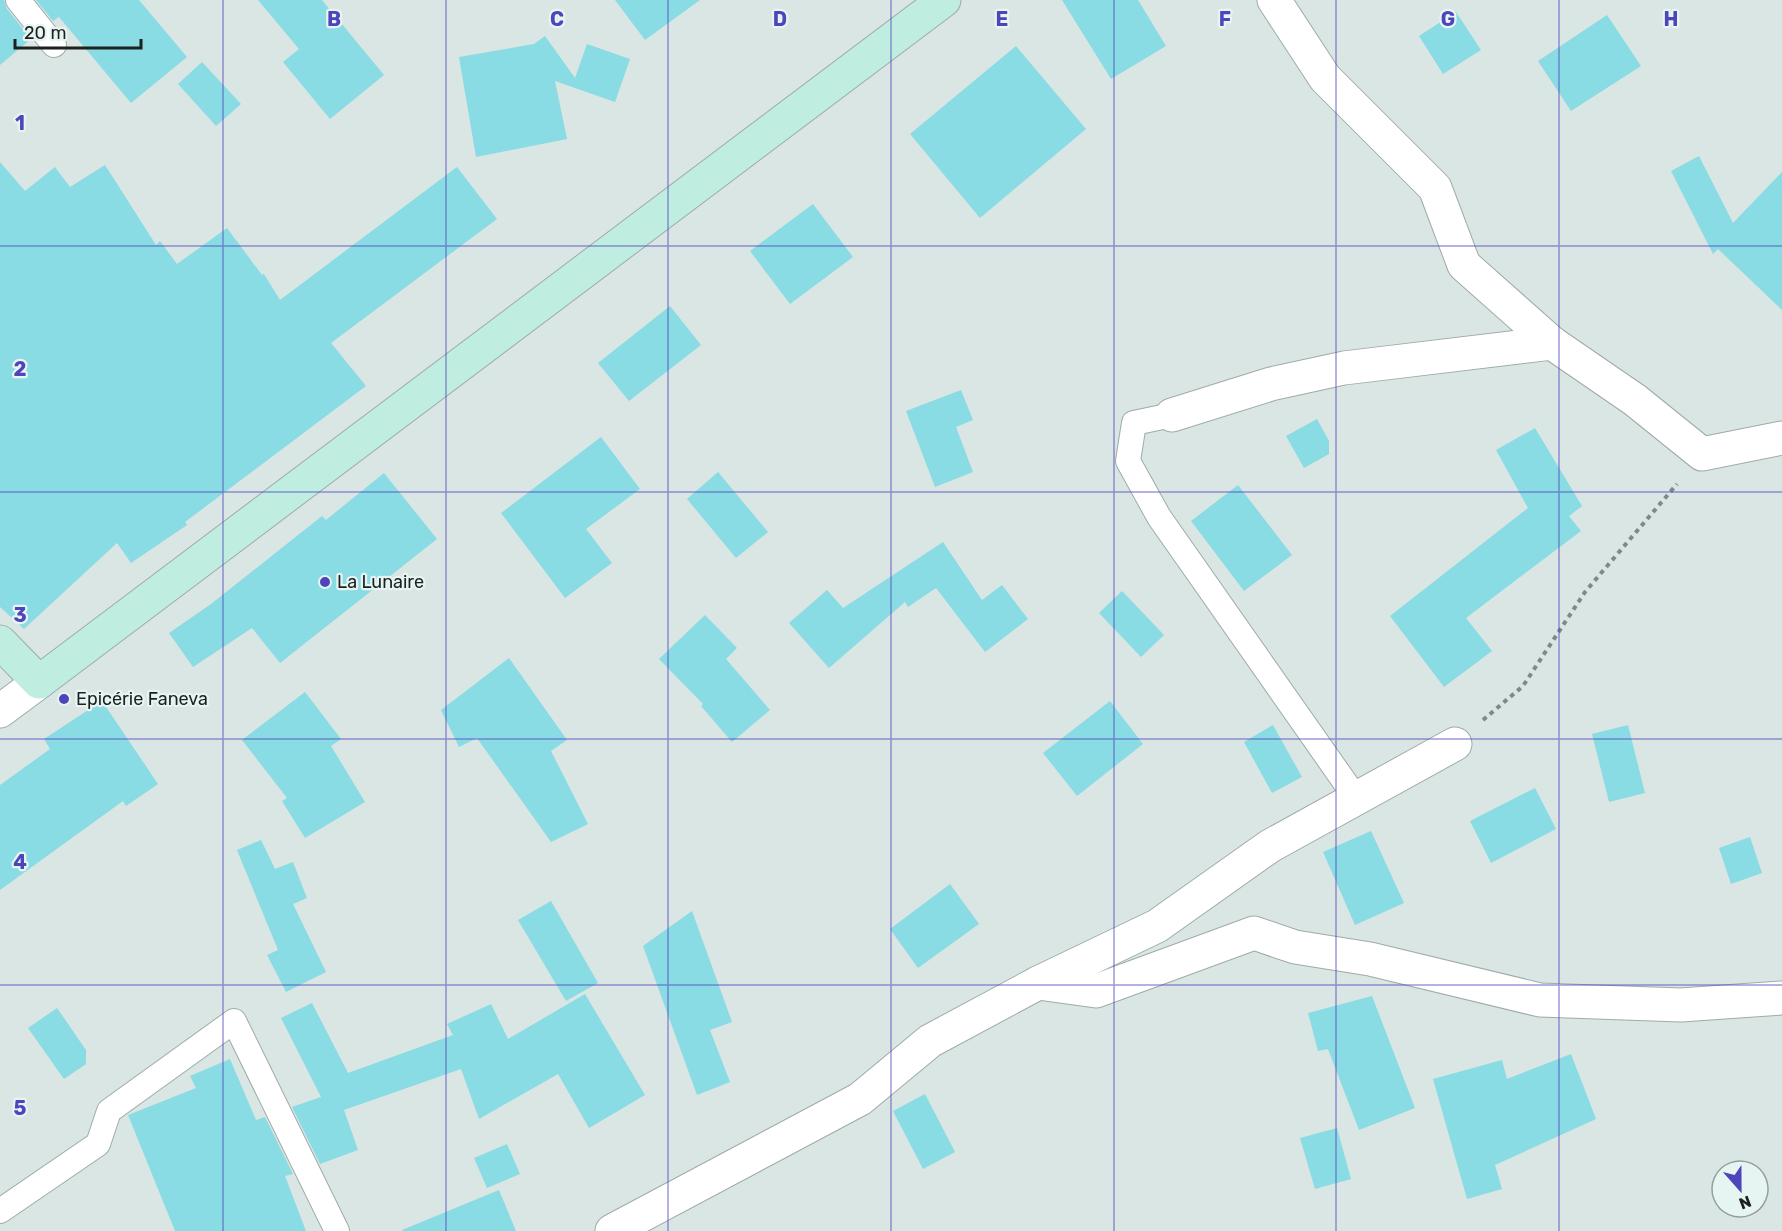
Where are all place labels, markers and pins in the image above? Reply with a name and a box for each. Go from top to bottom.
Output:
place label: La Lunaire [337,571,424,593]
marker: La Lunaire [318,575,332,589]
place label: Epicérie Faneva [76,688,208,710]
marker: Epicérie Faneva [57,692,71,706]

